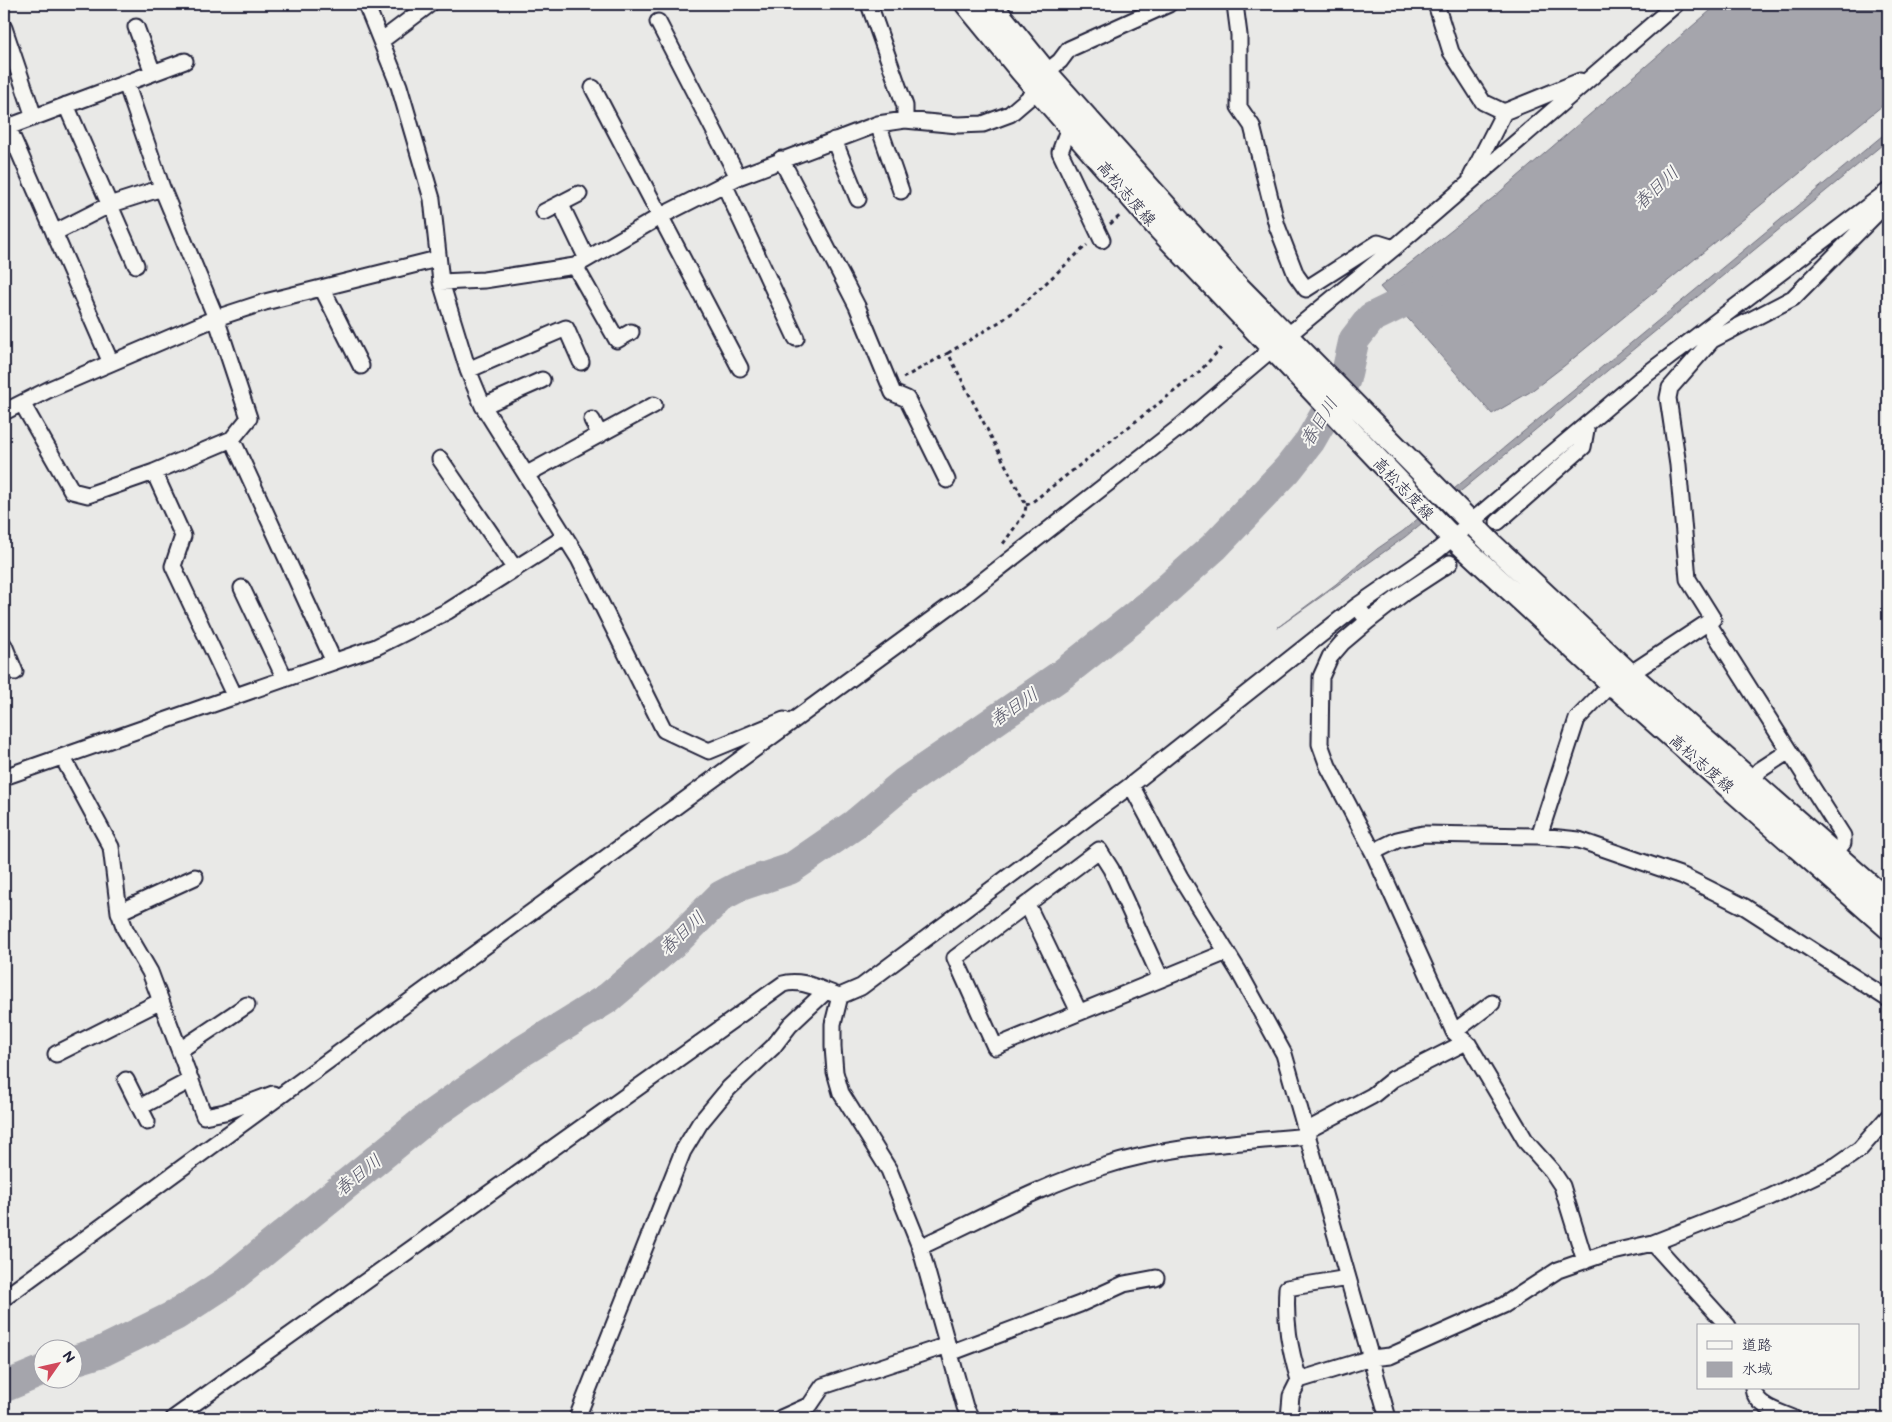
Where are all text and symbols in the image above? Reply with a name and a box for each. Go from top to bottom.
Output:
street label: 高松志度線 [1092,158,1159,230]
water label: 春日川 [1629,162,1683,214]
water label: 春日川 [1296,394,1343,451]
street label: 高松志度線 [1368,454,1438,524]
water label: 春日川 [986,684,1043,731]
street label: 高松志度線 [1665,731,1737,798]
water label: 春日川 [655,907,709,959]
water label: 春日川 [331,1150,386,1201]
legend [1697,1324,1860,1390]
text: 道路 [1742,1336,1772,1355]
north arrow [32,1340,82,1390]
text: N [58,1348,78,1366]
text: 水域 [1742,1360,1772,1379]

